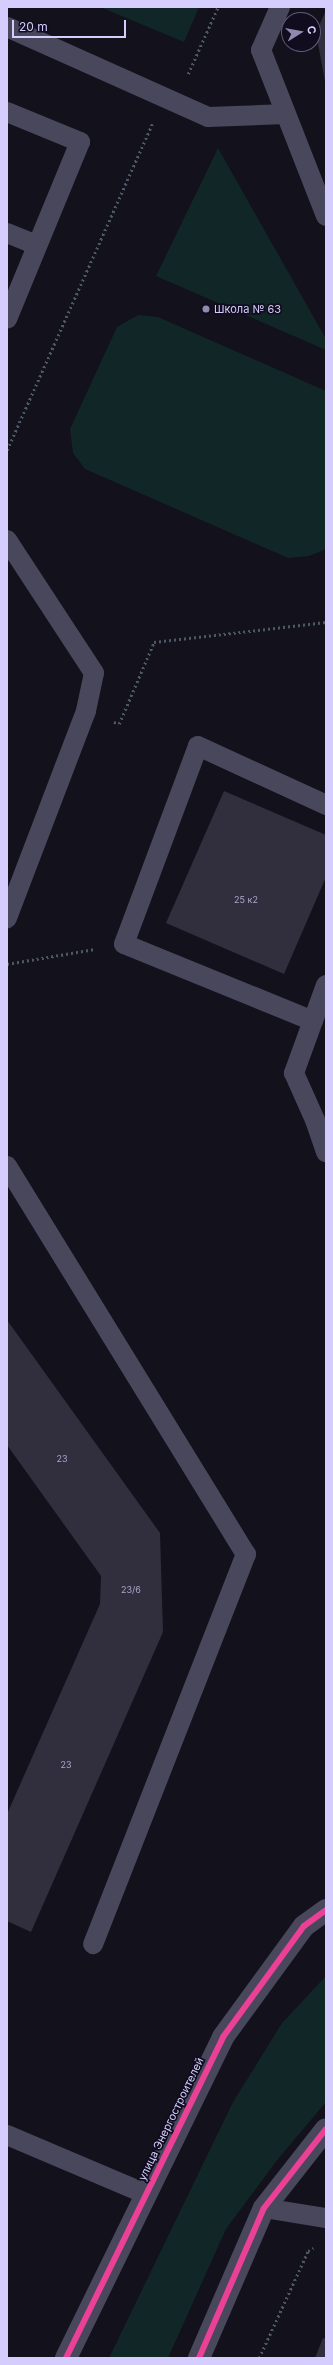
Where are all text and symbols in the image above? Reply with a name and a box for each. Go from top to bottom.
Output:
scale bar [14,12,128,38]
north arrow [281,12,321,52]
text: 20 m [19,19,48,34]
text: С [304,25,319,35]
place label: Школа № 63 [214,302,281,316]
marker: Школа № 63 [201,304,211,314]
house number: 25 к2 [234,895,258,905]
house number: 23 [56,1454,68,1464]
house number: 23/6 [121,1585,141,1595]
house number: 23 [60,1760,72,1770]
street label: улица Энергостроителей [135,2055,207,2183]

